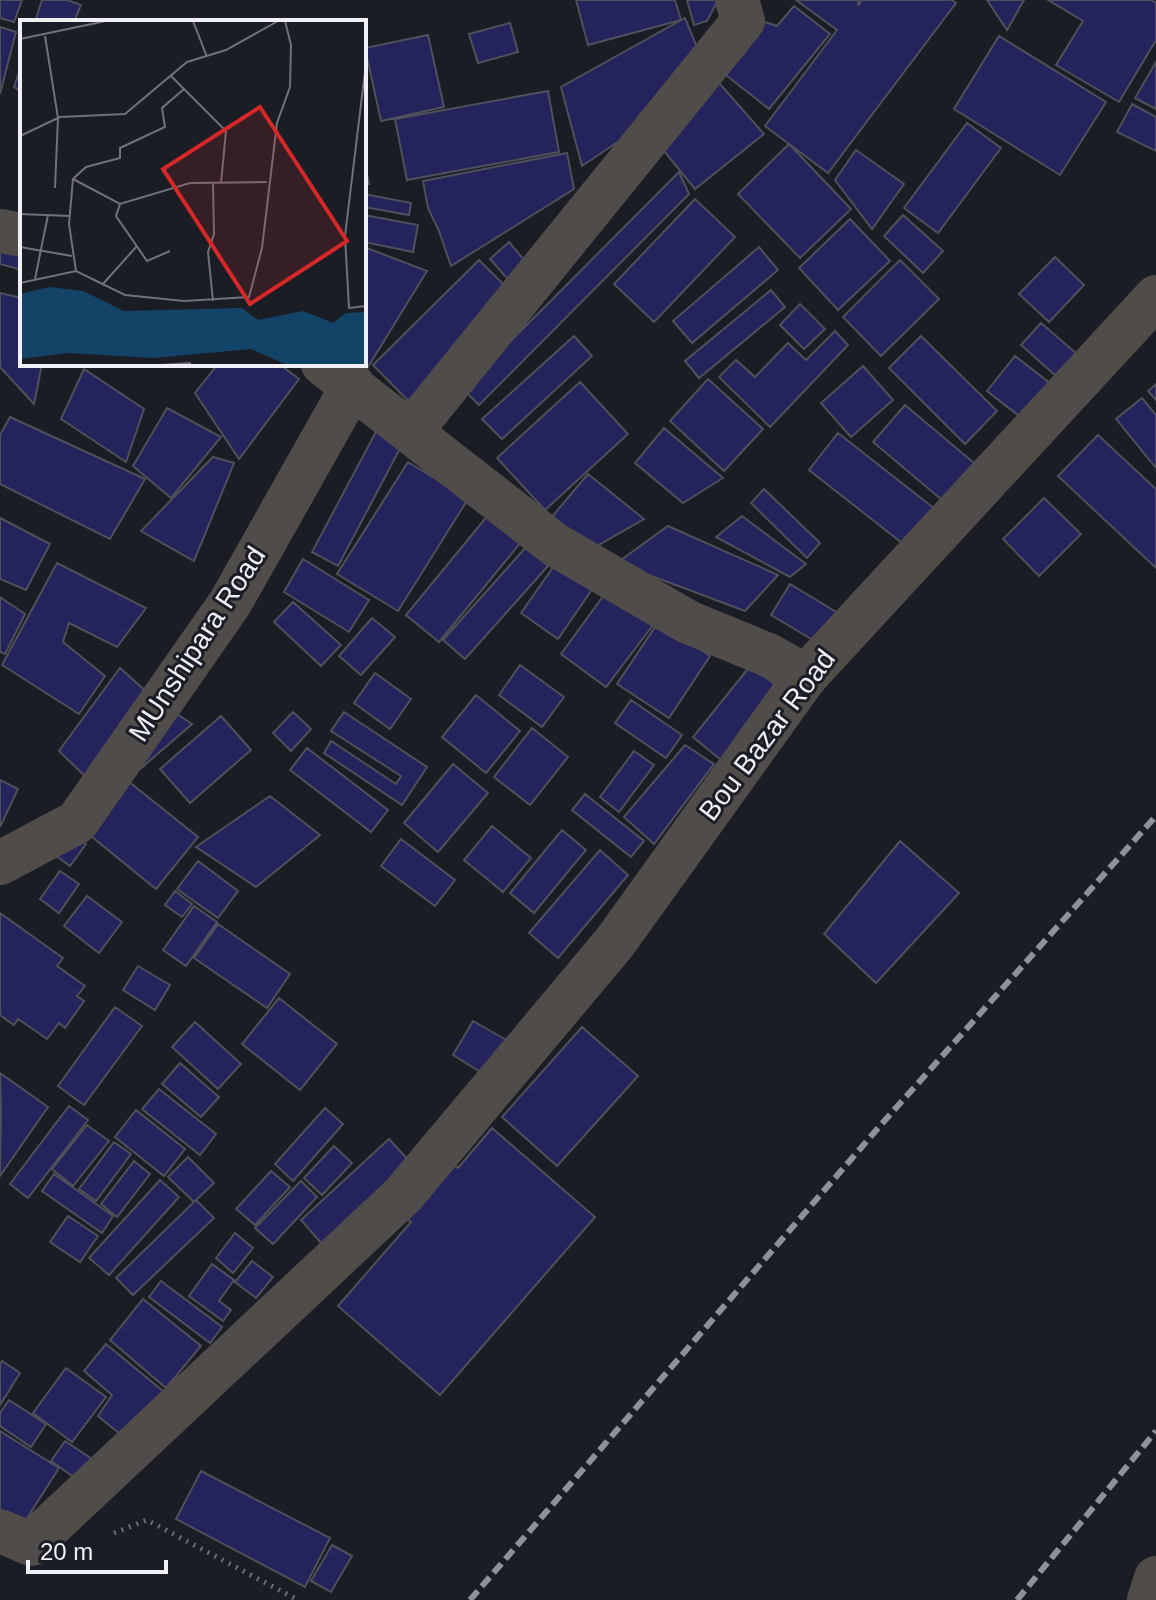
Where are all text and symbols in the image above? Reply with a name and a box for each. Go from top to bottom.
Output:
inset map [20,20,366,366]
street label: MUnshipara Road [123,541,271,747]
street label: Bou Bazar Road [693,644,841,826]
scale bar [28,1524,166,1574]
text: 20 m [40,1538,93,1565]

